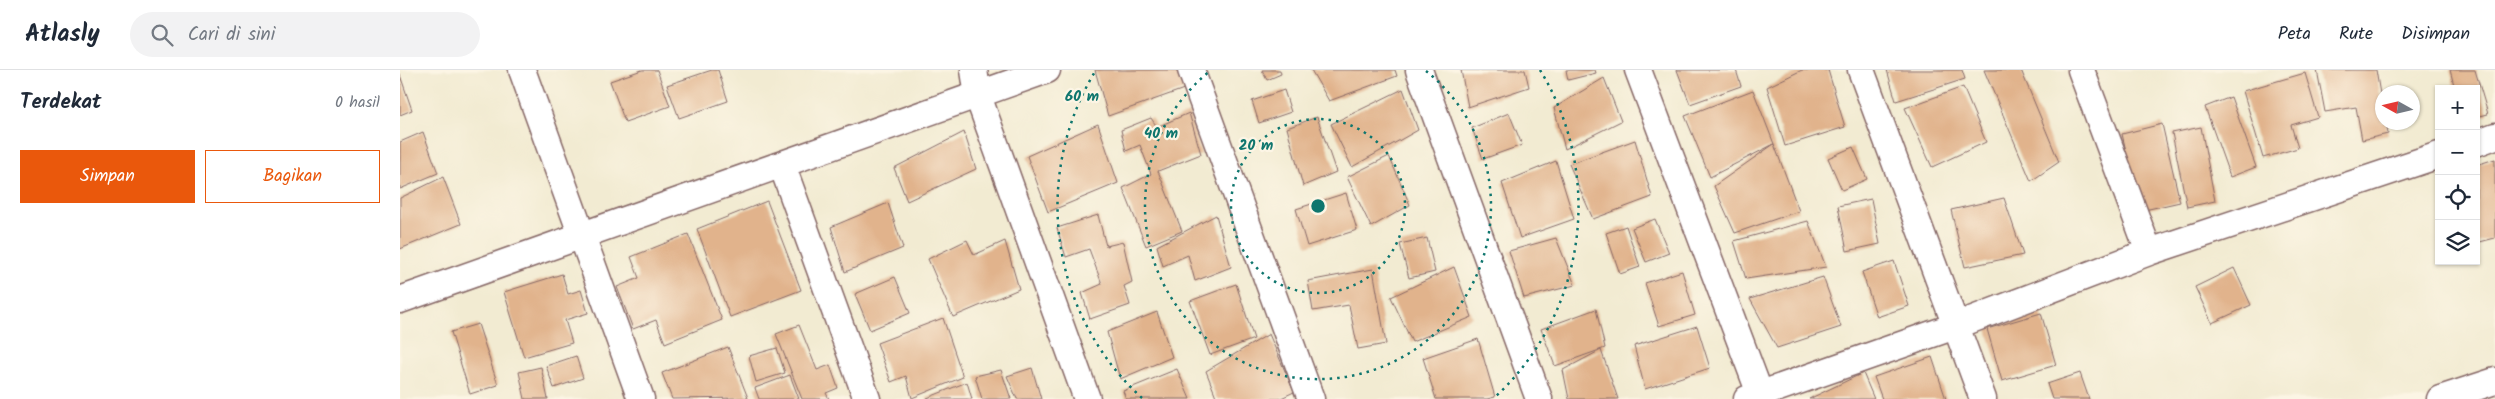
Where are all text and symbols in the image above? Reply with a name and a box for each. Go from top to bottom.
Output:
search box [130,12,480,57]
text: Atlasly [25,15,100,54]
text: Cari di sini [188,20,275,50]
text: Peta [2278,20,2311,49]
text: Rute [2339,20,2373,49]
text: Disimpan [2401,20,2470,49]
icon: search [148,21,176,49]
text: 60 m [1065,85,1099,109]
north arrow [2375,85,2420,130]
map controls [2435,85,2480,265]
button: + [2435,85,2480,130]
text: Terdekat [20,86,101,119]
text: 0 hasil [335,90,380,115]
text: 40 m [1144,122,1178,146]
button: − [2435,130,2480,175]
text: 20 m [1239,134,1273,158]
button: Simpan [20,150,195,203]
button: Bagikan [205,150,380,203]
button: locate [2435,175,2480,220]
centre of rings [1309,197,1327,215]
button: layers [2435,220,2480,265]

